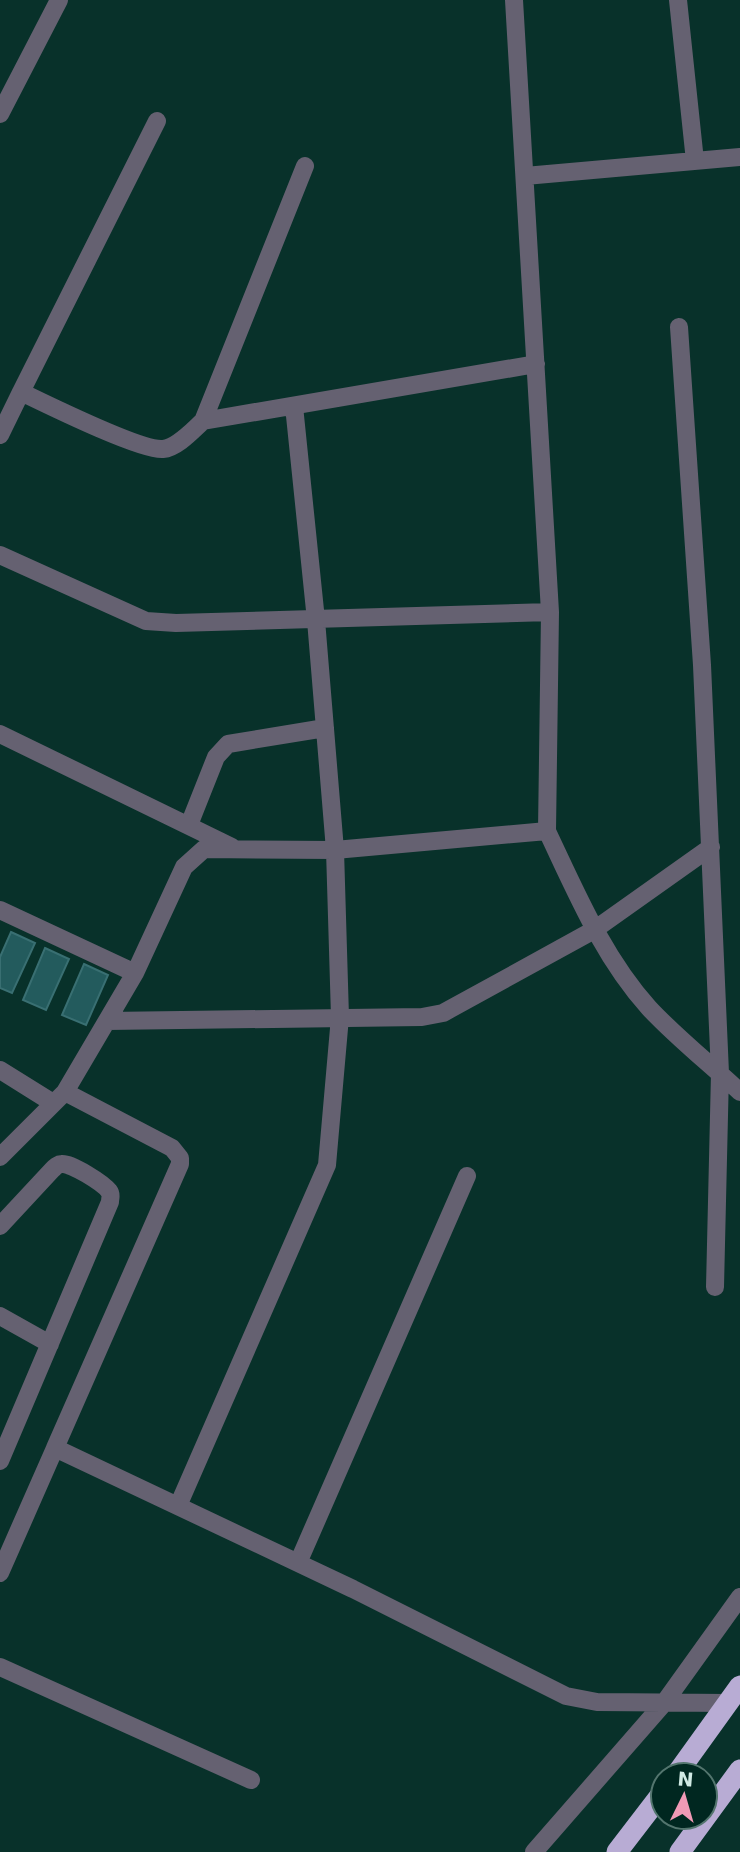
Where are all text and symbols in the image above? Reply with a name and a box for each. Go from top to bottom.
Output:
north arrow [649,1761,719,1831]
text: N [677,1767,694,1791]

